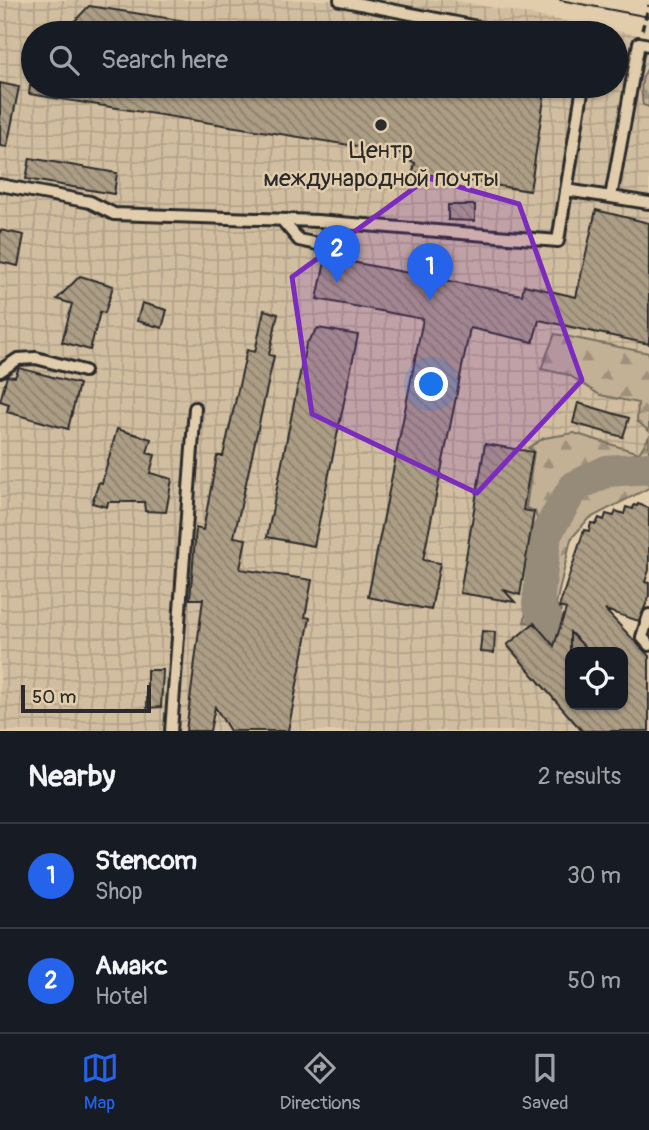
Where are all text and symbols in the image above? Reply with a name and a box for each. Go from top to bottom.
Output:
search box [21,21,628,98]
icon: search [45,41,83,79]
text: Search here [101,44,228,76]
marker: Центр международной почты [373,117,389,133]
place label: Центр международной почты [263,136,499,193]
pin: 2 [314,225,360,283]
pin: 1 [407,243,453,301]
your location [414,367,448,401]
map controls [565,647,628,710]
button: locate [565,647,628,710]
scale bar [21,682,150,714]
text: 50 m [32,685,76,709]
text: Nearby [28,758,115,795]
text: 2 results [538,762,621,791]
text: Stencom [95,845,197,877]
text: 1 [47,861,56,890]
text: 30 m [567,861,621,890]
text: Shop [95,877,143,906]
text: Амакс [95,950,168,982]
text: 2 [45,966,57,995]
text: 50 m [567,966,621,995]
text: Hotel [95,982,148,1011]
tab: Map [81,1049,119,1115]
tab: Directions [280,1049,360,1115]
tab: Saved [521,1049,568,1115]

